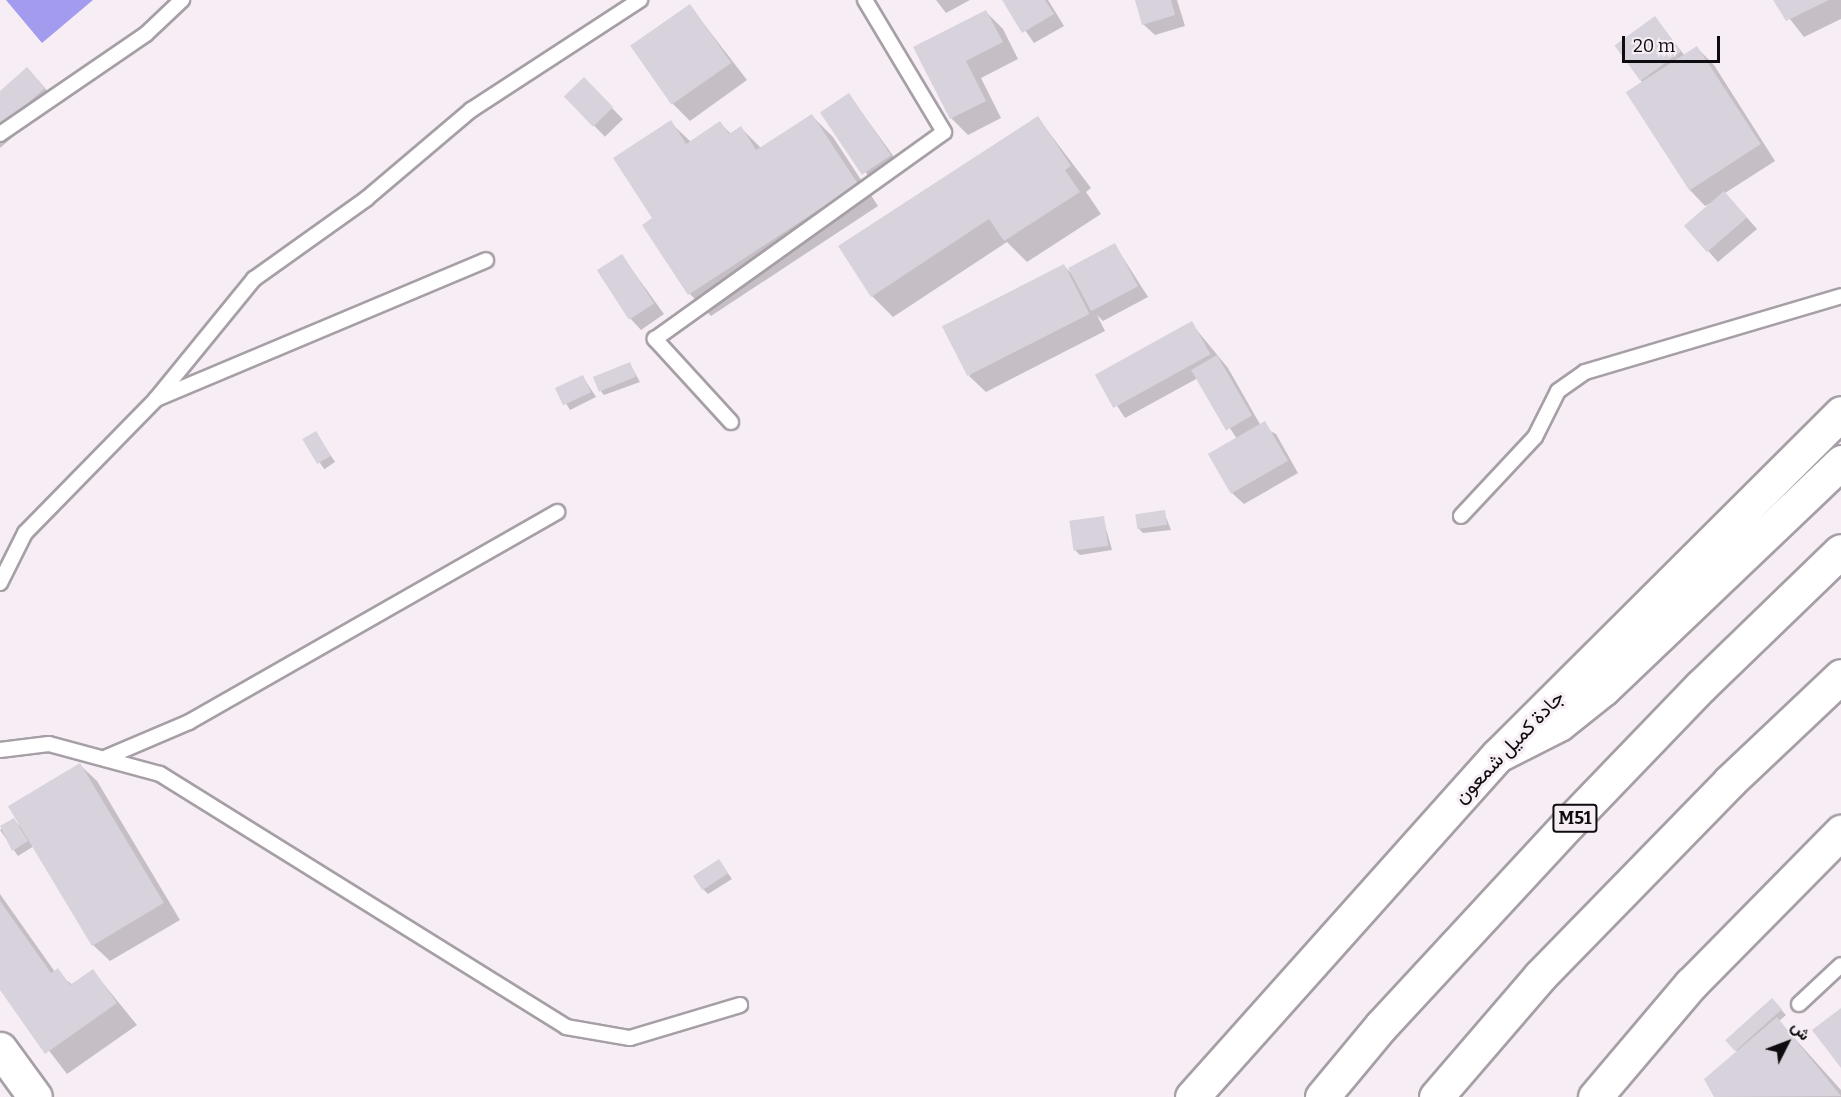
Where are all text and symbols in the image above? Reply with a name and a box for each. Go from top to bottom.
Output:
scale bar [1625,24,1722,62]
text: 20 m [1633,35,1675,57]
street label: جادة كميل شمعون [1449,685,1569,809]
road number: M51 [1551,803,1599,833]
north arrow [1757,1013,1817,1073]
text: ش [1787,1017,1814,1044]

